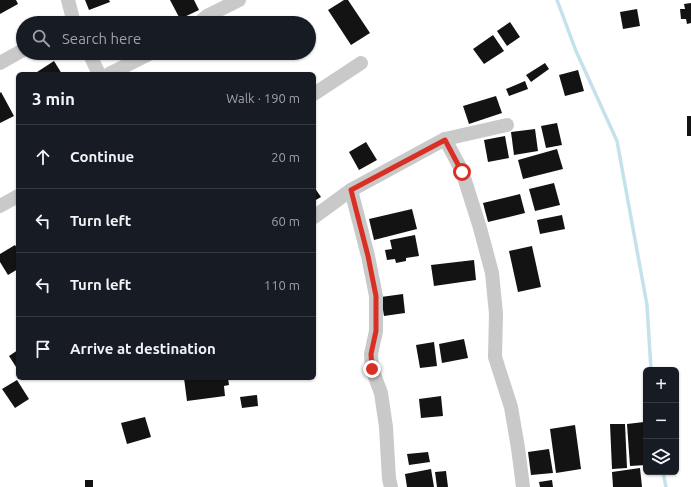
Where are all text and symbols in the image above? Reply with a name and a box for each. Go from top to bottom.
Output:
search box [16,16,316,60]
icon: search [30,27,52,49]
text: Search here [62,30,141,47]
text: 3 min [32,89,75,108]
text: Walk · 190 m [226,91,300,105]
icon: ahead [32,146,54,168]
text: Continue [70,148,134,165]
text: 20 m [271,150,300,164]
route start [453,163,471,181]
icon: left [32,210,54,232]
text: Turn left [70,212,131,229]
text: 60 m [271,214,300,228]
icon: left [32,274,54,296]
text: Turn left [70,276,131,293]
text: 110 m [264,278,300,292]
icon: arrive [32,338,54,360]
text: Arrive at destination [70,340,216,357]
route end [363,360,381,378]
map controls [643,367,679,475]
button: + [643,367,679,403]
button: − [643,403,679,439]
button: layers [643,439,679,475]

